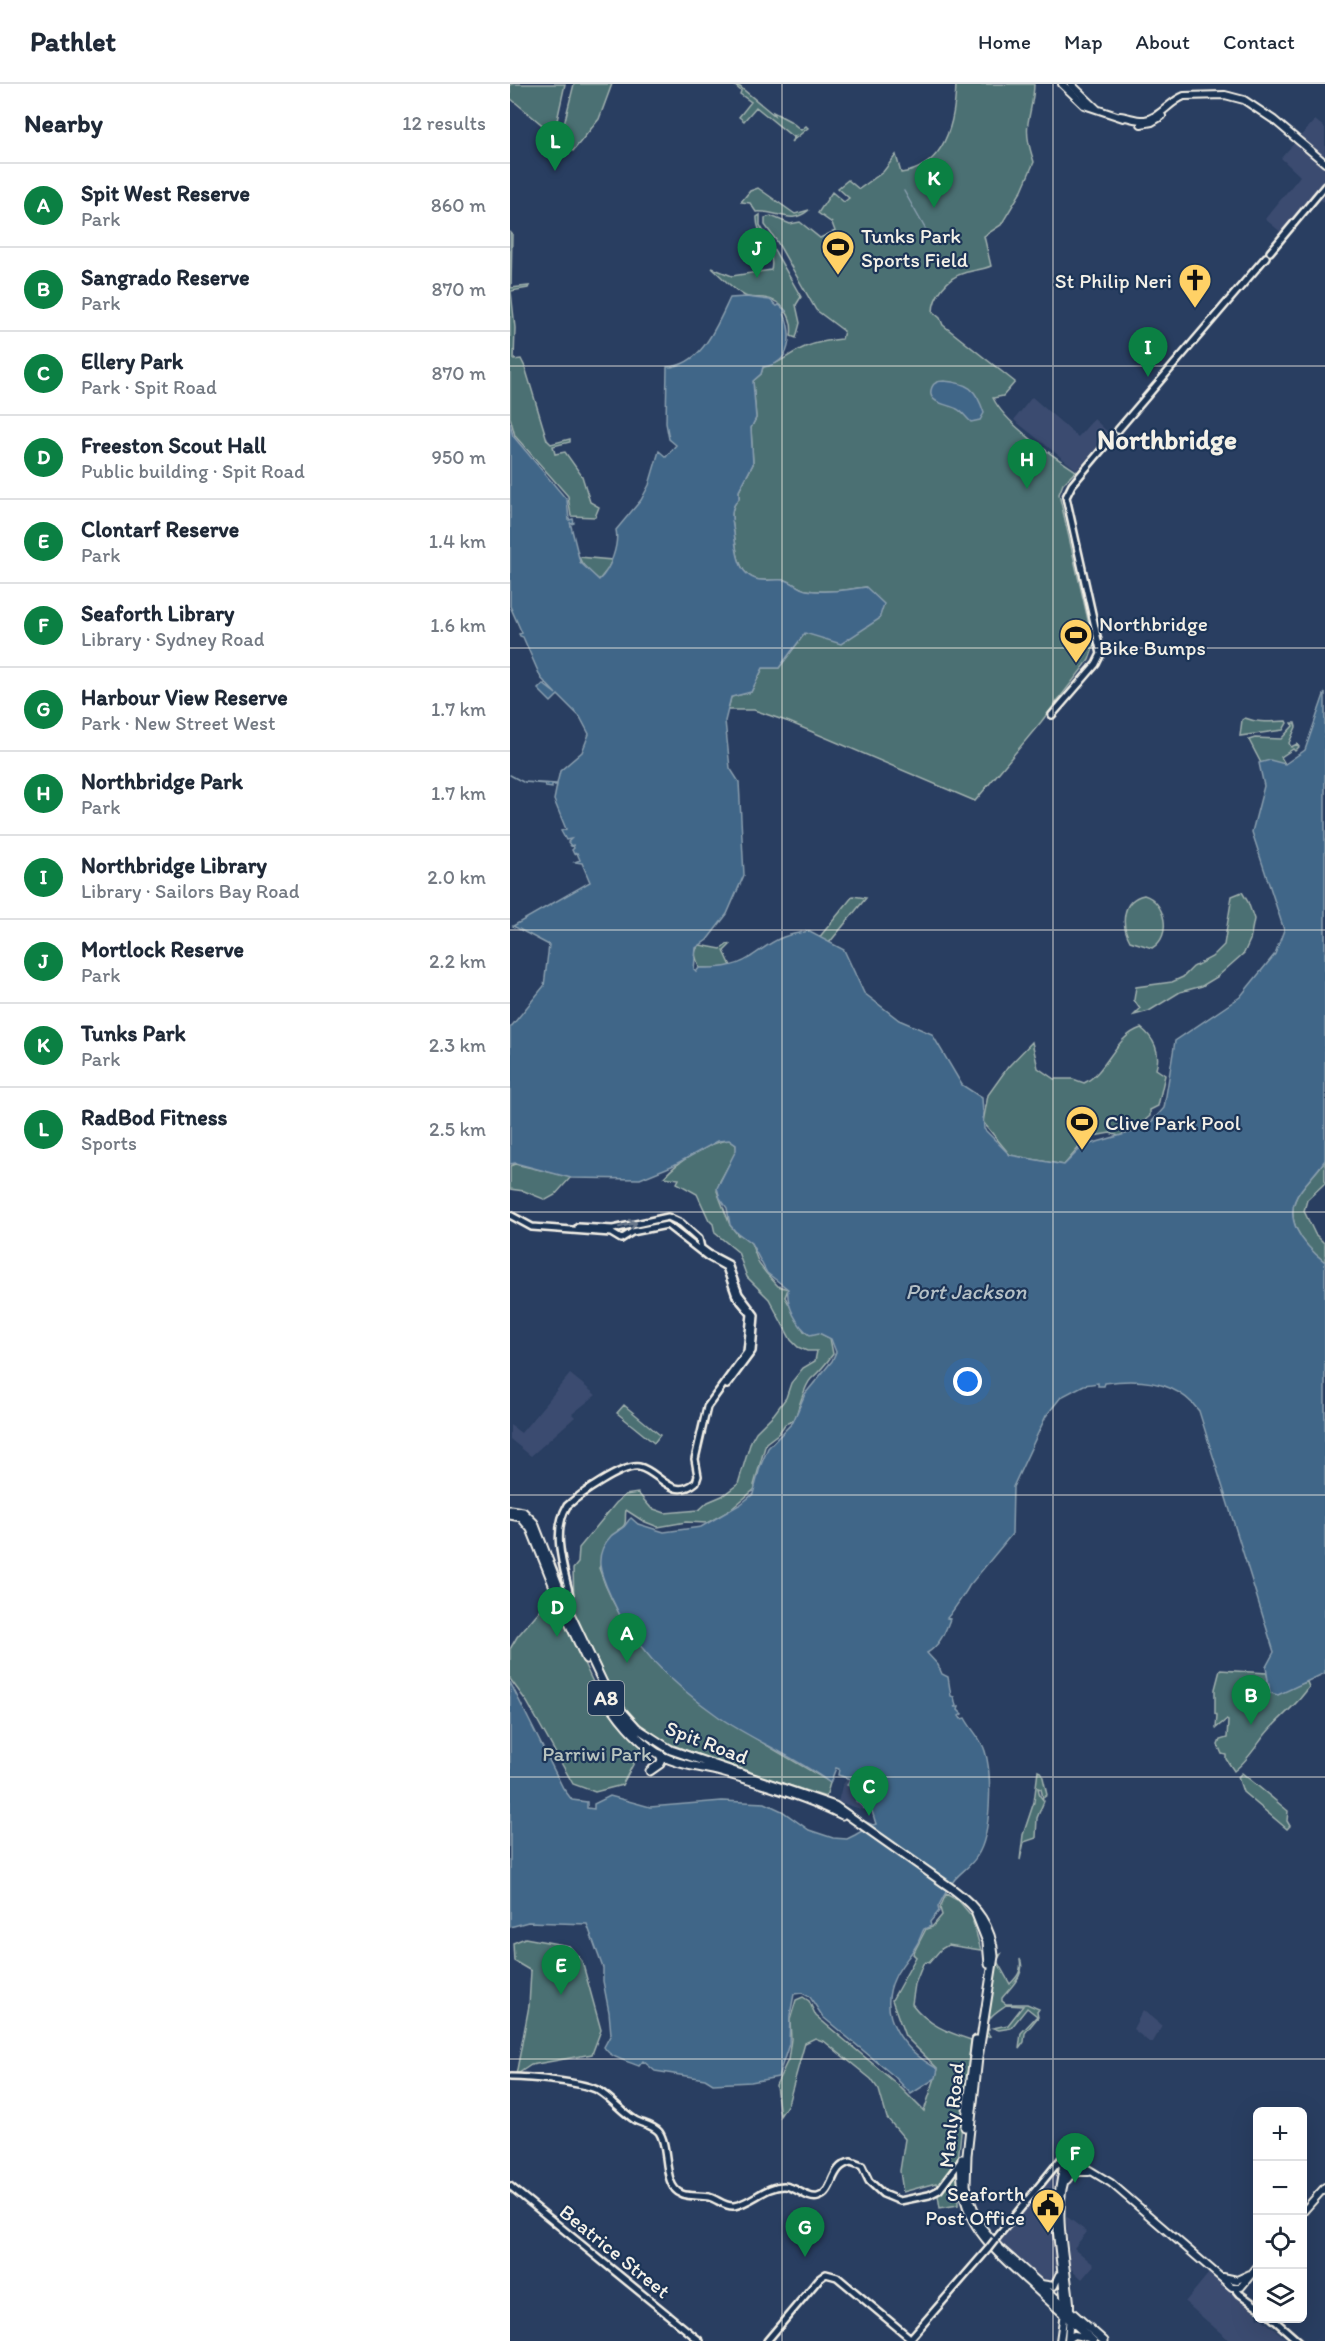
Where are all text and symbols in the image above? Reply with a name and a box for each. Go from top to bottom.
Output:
text: Pathlet [30,24,116,58]
text: Home [978,29,1031,54]
text: Map [1064,29,1103,54]
text: About [1136,29,1190,54]
text: Contact [1223,29,1295,54]
text: Nearby [24,107,103,139]
text: 12 results [402,111,486,135]
pin: L [536,122,574,171]
pin: K [914,158,954,208]
text: Spit West Reserve [81,180,250,207]
text: A [37,193,50,217]
text: 860 m [431,193,486,217]
text: Park [81,207,120,231]
place label: Tunks Park Sports Field [861,223,969,272]
pin: J [738,228,776,278]
sports icon: Tunks Park Sports Field [820,229,856,276]
church icon: St Philip Neri [1177,262,1213,309]
text: Sangrado Reserve [81,264,250,291]
place label: St Philip Neri [1055,268,1172,293]
text: B [37,277,50,301]
text: 870 m [431,277,486,301]
text: Park [81,291,120,315]
pin: I [1128,328,1168,377]
text: Ellery Park [81,348,183,375]
text: C [37,361,50,385]
text: 870 m [431,361,486,385]
text: Park · Spit Road [81,375,217,399]
district label: Northbridge [1097,423,1237,456]
text: Freeston Scout Hall [81,432,266,459]
pin: H [1008,440,1046,489]
text: D [37,445,50,469]
text: 950 m [431,445,486,469]
text: Public building · Spit Road [81,459,305,483]
text: Clontarf Reserve [81,516,239,543]
text: E [38,529,49,553]
text: 1.4 km [429,529,486,553]
text: Park [81,543,120,567]
text: Seaforth Library [81,600,234,627]
place label: Northbridge Bike Bumps [1099,611,1208,660]
text: F [38,613,49,637]
text: 1.6 km [430,613,486,637]
sports icon: Northbridge Bike Bumps [1058,617,1094,664]
text: Library · Sydney Road [81,627,264,651]
text: Harbour View Reserve [81,684,288,711]
text: G [37,697,50,721]
text: 1.7 km [431,697,486,721]
text: Park · New Street West [81,711,276,735]
text: Northbridge Park [81,768,243,795]
text: H [37,781,50,805]
text: 1.7 km [431,781,486,805]
text: Park [81,795,120,819]
text: Northbridge Library [81,852,267,879]
text: I [40,865,47,889]
text: 2.0 km [427,865,486,889]
text: Library · Sailors Bay Road [81,879,299,903]
text: Mortlock Reserve [81,936,244,963]
text: J [39,949,48,973]
text: 2.2 km [429,949,486,973]
text: Park [81,963,120,987]
text: Tunks Park [81,1020,186,1047]
text: K [37,1033,50,1057]
text: 2.3 km [429,1033,486,1057]
text: Park [81,1047,120,1071]
text: RadBod Fitness [81,1104,227,1131]
sports icon: Clive Park Pool [1064,1104,1100,1151]
place label: Clive Park Pool [1105,1110,1241,1135]
text: L [38,1117,49,1141]
text: 2.5 km [429,1117,486,1141]
text: Sports [81,1131,137,1155]
one-way arrow [618,1219,637,1231]
water label: Port Jackson [905,1278,1027,1305]
your location [953,1367,982,1396]
pin: D [538,1588,576,1637]
pin: A [608,1614,646,1663]
pin: B [1232,1676,1270,1725]
road number: A8 [588,1681,624,1715]
street label: Spit Road [662,1715,753,1769]
park label: Parriwi Park [542,1741,652,1766]
pin: C [850,1766,888,1816]
pin: E [542,1946,580,1995]
street label: Manly Road [933,2061,969,2169]
map controls [1253,2107,1307,2323]
button: + [1253,2107,1307,2161]
pin: F [1056,2134,1094,2183]
button: − [1253,2161,1307,2215]
place label: Seaforth Post Office [925,2181,1026,2230]
public building icon: Seaforth Post Office [1030,2187,1066,2234]
street label: Beatrice Street [555,2199,676,2303]
pin: G [786,2208,824,2257]
button: locate [1253,2215,1307,2269]
button: layers [1253,2269,1307,2323]

